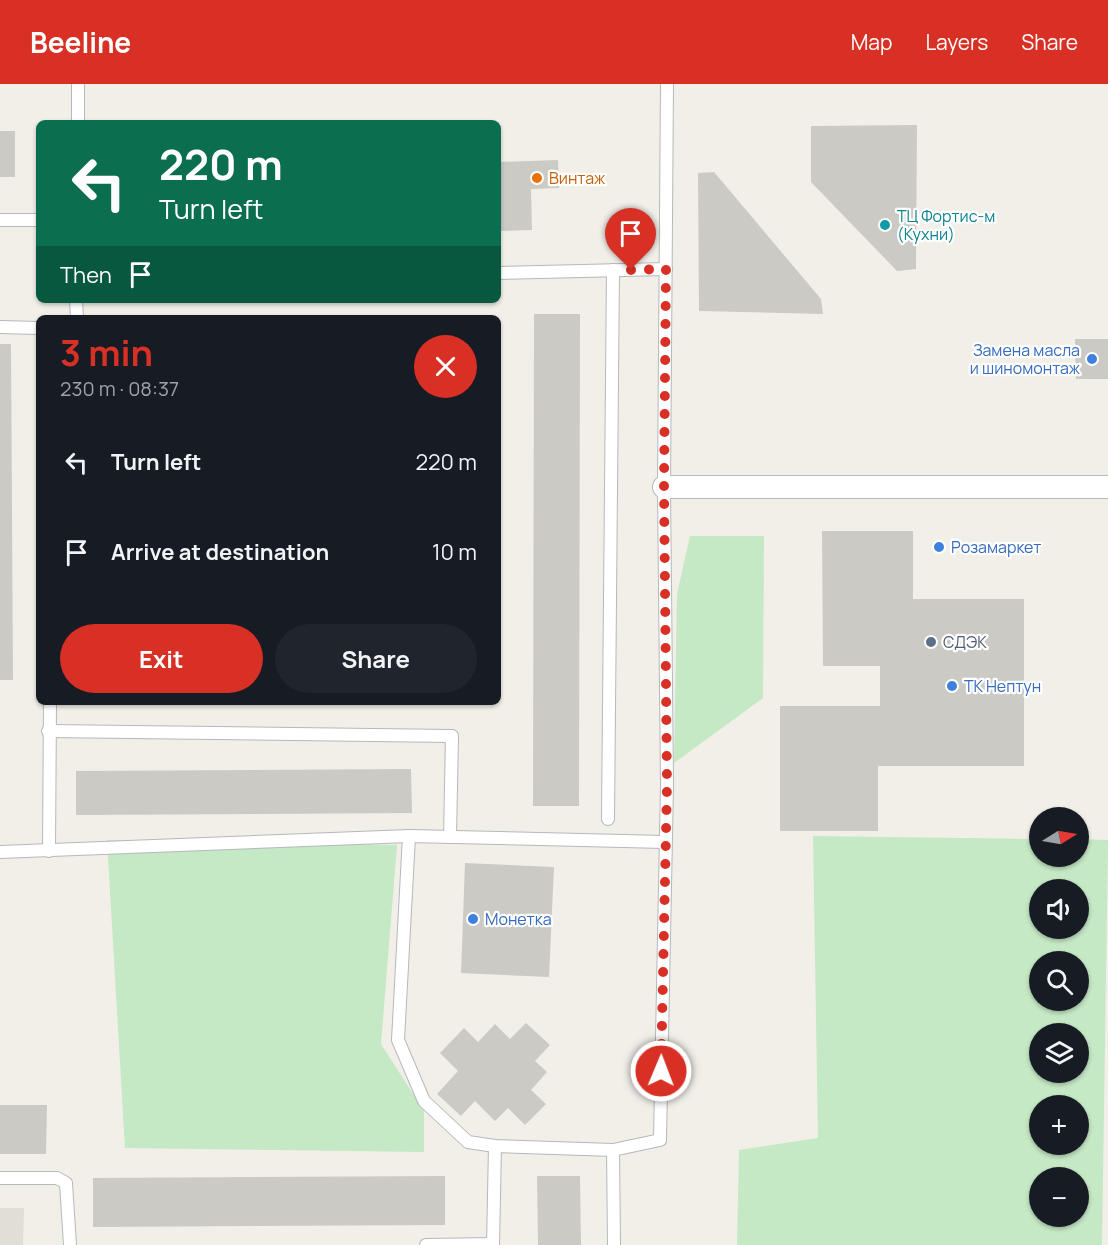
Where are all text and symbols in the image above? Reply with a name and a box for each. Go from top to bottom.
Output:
text: Beeline [30,23,131,61]
text: Map [851,28,892,56]
text: Layers [925,28,988,56]
text: Share [1021,28,1078,56]
text: 220 m [159,135,283,193]
icon: left [60,144,138,222]
place label: Винтаж [549,167,606,189]
marker: Винтаж [530,171,544,185]
text: Turn left [159,190,263,227]
place label: ТЦ Фортис-м (Кухни) [897,205,995,245]
pin [605,208,656,270]
icon: arrive [614,217,647,250]
marker: ТЦ Фортис-м (Кухни) [878,218,892,232]
icon: arrive [124,258,157,291]
text: Then [60,260,112,290]
text: 3 min [60,328,153,377]
button: close [414,335,477,398]
place label: Замена масла и шиномонтаж [970,339,1081,379]
marker: Замена масла и шиномонтаж [1085,352,1099,366]
text: 230 m · 08:37 [60,375,179,402]
icon: left [60,446,93,479]
text: Turn left [111,447,201,477]
text: 220 m [415,447,477,477]
icon: arrive [60,536,93,569]
place label: Розамаркет [951,536,1041,558]
text: Arrive at destination [111,537,329,567]
text: 10 m [432,537,477,567]
marker: Розамаркет [932,540,946,554]
button: Exit [60,624,263,693]
button: Share [275,624,477,693]
place label: СДЭК [943,631,987,653]
marker: СДЭК [924,635,938,649]
place label: ТК Нептун [964,675,1041,697]
marker: ТК Нептун [945,679,959,693]
north arrow [1029,807,1089,867]
map controls [1029,807,1089,1227]
button: sound [1029,879,1089,939]
place label: Монетка [485,908,552,930]
marker: Монетка [466,912,480,926]
button: search [1029,951,1089,1011]
button: layers [1029,1023,1089,1083]
position arrow [629,1039,693,1103]
button: + [1029,1095,1089,1155]
button: − [1029,1167,1089,1227]

